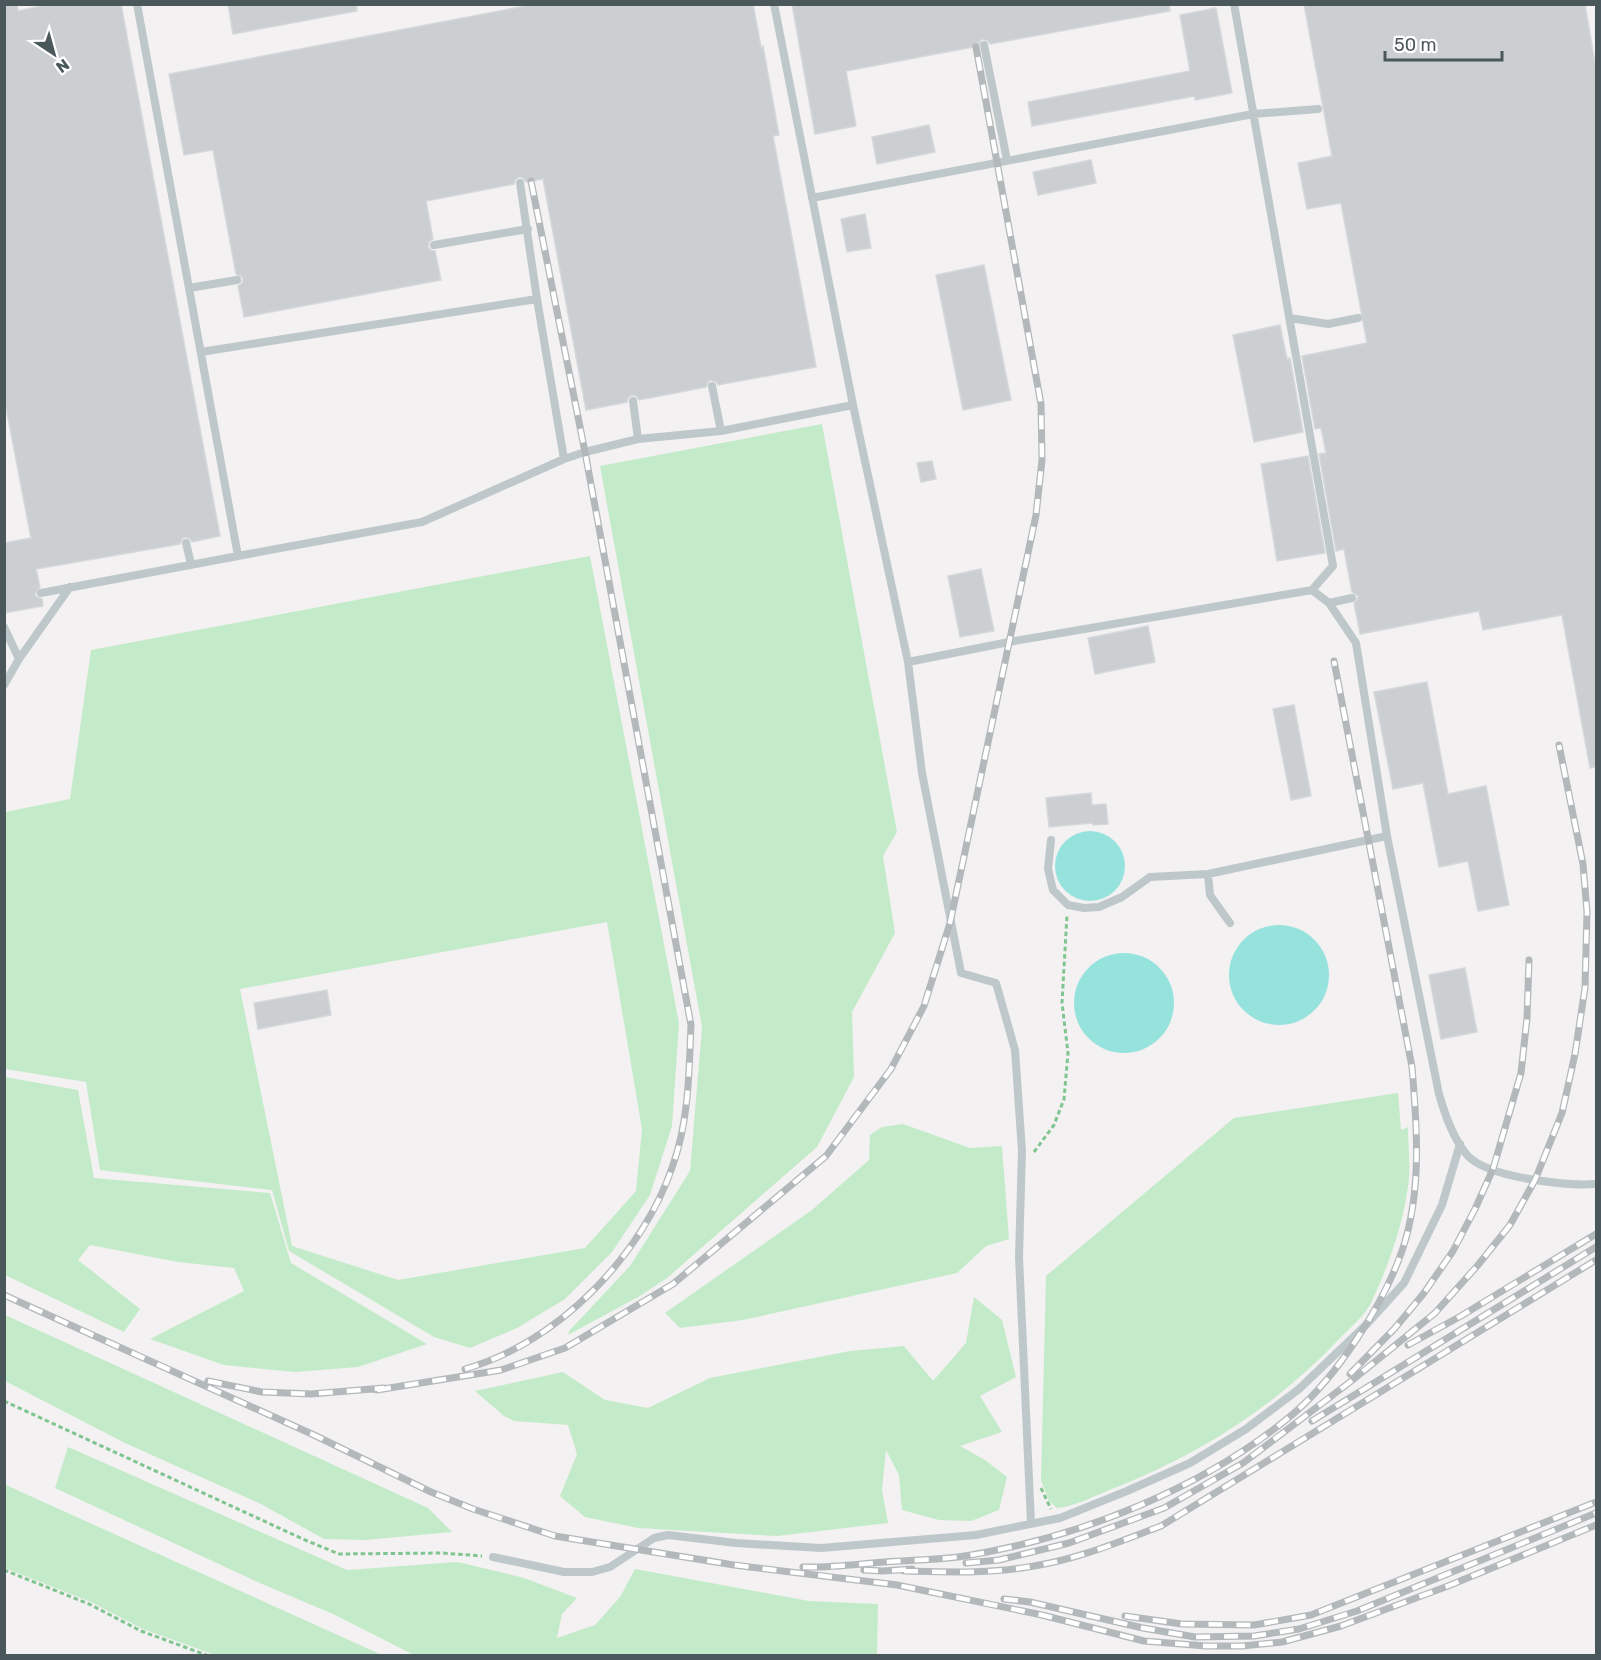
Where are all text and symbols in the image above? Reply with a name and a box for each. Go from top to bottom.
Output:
north arrow [24,24,84,84]
scale bar [1385,24,1502,62]
text: 50 m [1394,34,1437,56]
text: N [52,55,73,77]

